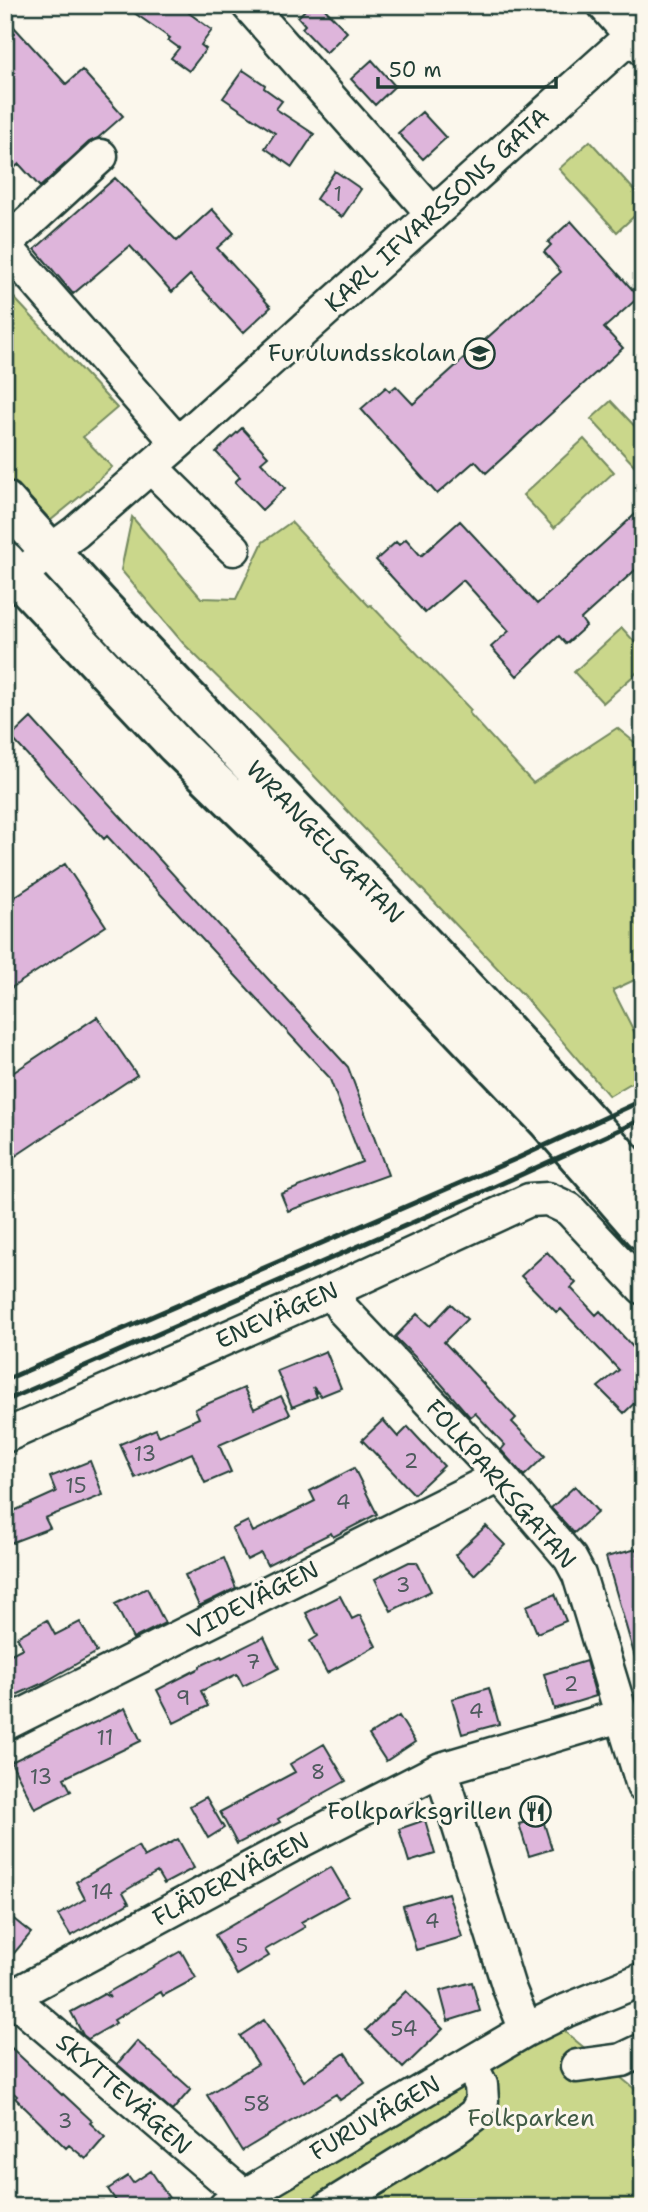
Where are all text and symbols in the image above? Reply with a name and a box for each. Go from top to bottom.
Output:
scale bar [378,46,557,90]
text: 50 m [389,56,442,84]
street label: KARL IFVARSSONS GATA [318,101,556,319]
house number: 1 [334,180,342,208]
school or university icon: Furulundsskolan [462,336,496,370]
place label: Furulundsskolan [268,337,456,369]
street label: WRANGELSGATAN [239,754,411,930]
street label: ENEVÄGEN [211,1274,343,1356]
street label: FOLKPARKSGATAN [419,1392,583,1576]
house number: 13 [134,1440,156,1468]
house number: 2 [404,1447,418,1475]
house number: 15 [65,1472,87,1500]
house number: 4 [336,1488,350,1516]
street label: VIDEVÄGEN [182,1553,324,1647]
house number: 3 [396,1571,410,1599]
house number: 7 [246,1648,260,1676]
house number: 2 [564,1670,578,1698]
house number: 9 [176,1684,190,1712]
house number: 4 [469,1697,483,1725]
house number: 11 [97,1724,113,1752]
house number: 8 [311,1758,325,1786]
house number: 13 [30,1763,52,1791]
restaurant icon: Folkparksgrillen [518,1794,552,1828]
place label: Folkparksgrillen [327,1795,512,1827]
street label: FLÄDERVÄGEN [147,1824,315,1934]
house number: 14 [91,1878,113,1906]
house number: 4 [425,1907,439,1935]
house number: 5 [236,1932,248,1960]
house number: 54 [390,2015,418,2043]
street label: SKYTTEVÄGEN [49,2026,199,2162]
street label: FURUVÄGEN [304,2068,446,2168]
house number: 58 [243,2090,271,2118]
park label: Folkparken [467,2102,595,2134]
house number: 3 [58,2107,72,2135]

